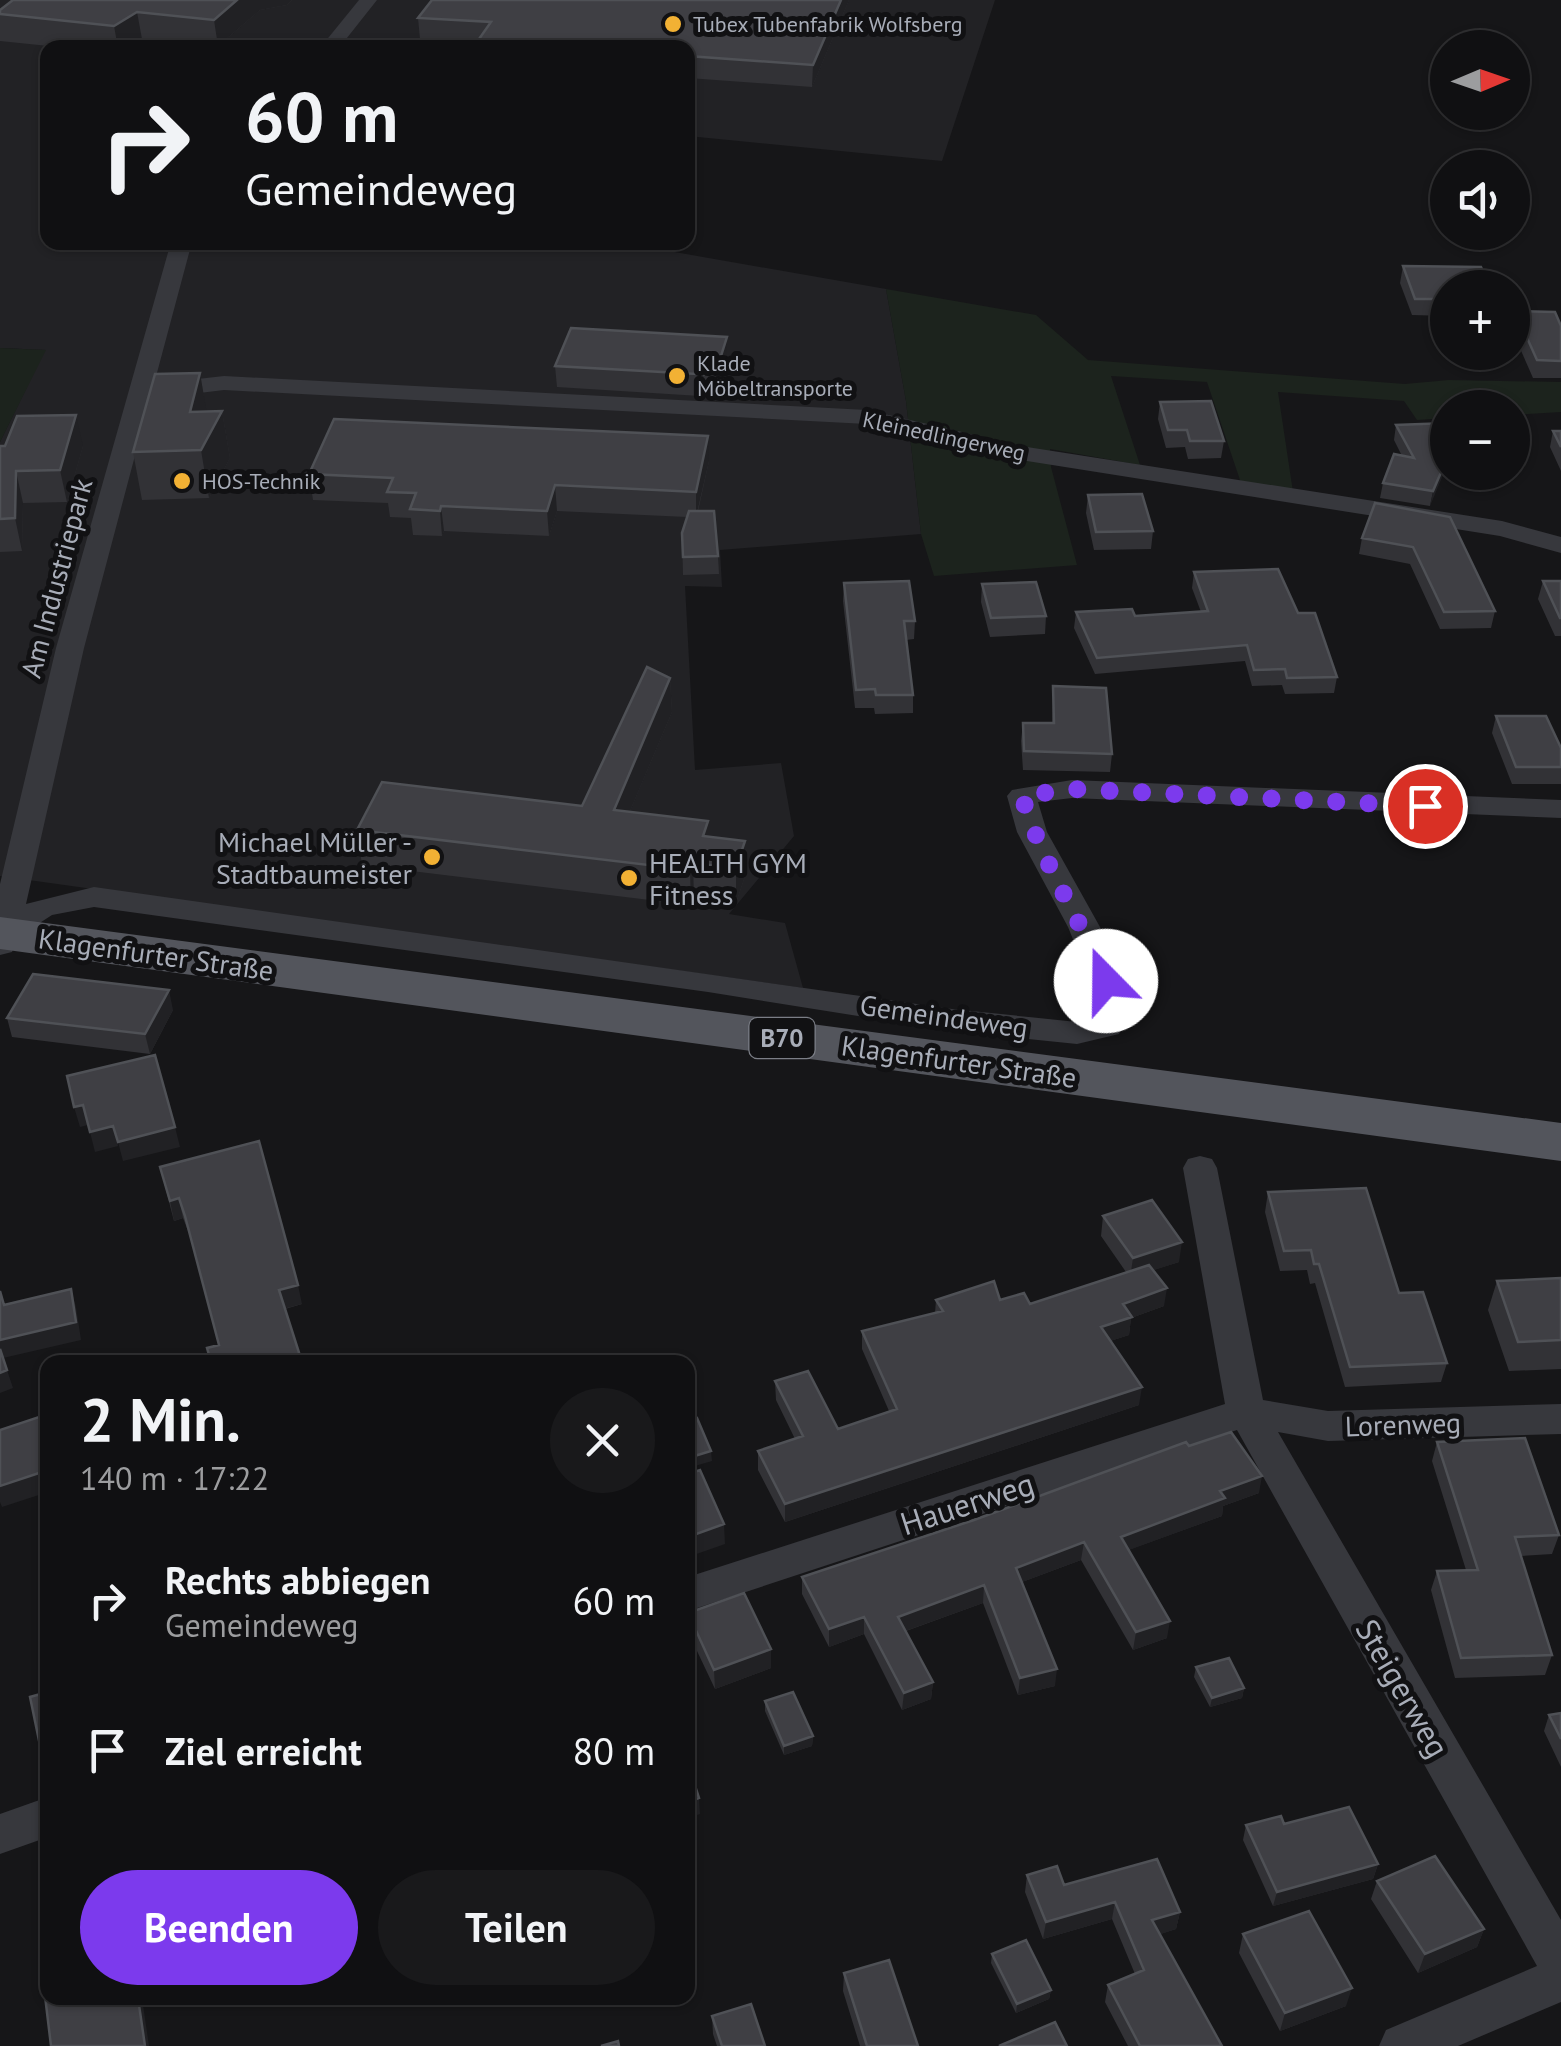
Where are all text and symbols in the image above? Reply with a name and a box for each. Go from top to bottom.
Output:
place label: Tubex Tubenfabrik Wolfsberg [693,10,963,38]
marker: Tubex Tubenfabrik Wolfsberg [662,13,684,35]
north arrow [1430,30,1530,130]
map controls [1430,30,1530,490]
text: 60 m [245,71,398,161]
icon: right [80,80,210,210]
button: sound [1430,150,1530,250]
text: Gemeindeweg [245,159,517,217]
button: + [1430,270,1530,370]
place label: Klade Möbeltransporte [697,349,853,402]
marker: Klade Möbeltransporte [666,365,688,387]
button: − [1430,390,1530,490]
street label: Kleinedlingerweg [860,405,1028,467]
place label: HOS-Technik [202,467,321,495]
marker: HOS-Technik [171,470,193,492]
street label: Am Industriepark [12,474,101,682]
pin [1383,764,1468,849]
icon: arrive [1398,779,1453,834]
place label: Michael Müller - Stadtbaumeister [216,823,412,892]
place label: HEALTH GYM Fitness [649,844,807,913]
marker: Michael Müller - Stadtbaumeister [421,846,443,868]
marker: HEALTH GYM Fitness [618,867,640,889]
street label: Klagenfurter Straße [36,919,276,989]
position arrow [1054,929,1158,1033]
street label: Gemeindeweg [858,986,1030,1046]
road number: B70 [750,1018,814,1058]
street label: Klagenfurter Straße [839,1026,1079,1096]
text: 2 Min. [80,1380,241,1458]
button: close [550,1388,655,1493]
street label: Lorenweg [1344,1403,1462,1445]
text: 140 m · 17:22 [80,1457,269,1499]
street label: Hauerweg [895,1462,1039,1544]
text: Rechts abbiegen [165,1555,431,1604]
icon: right [80,1573,135,1628]
text: 60 m [573,1576,655,1625]
text: Gemeindeweg [165,1604,359,1646]
street label: Steigerweg [1347,1611,1459,1765]
icon: arrive [80,1723,135,1778]
text: Ziel erreicht [165,1726,362,1775]
text: 80 m [573,1726,655,1775]
button: Beenden [80,1870,358,1985]
button: Teilen [378,1870,655,1985]

